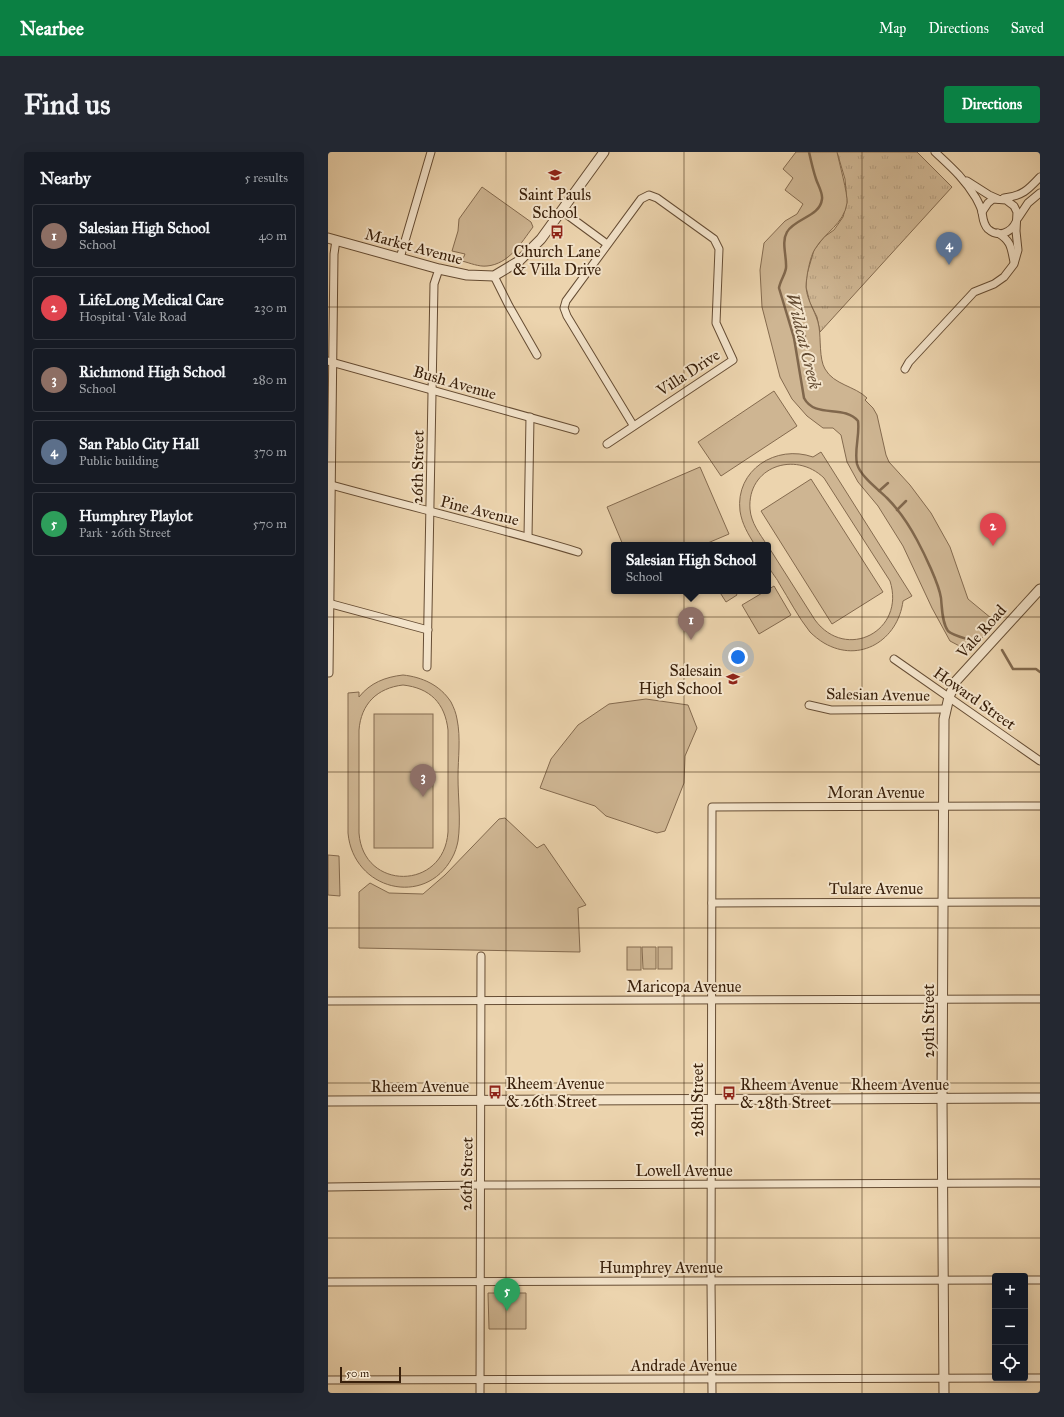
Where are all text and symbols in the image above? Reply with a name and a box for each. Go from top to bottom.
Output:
text: Nearbee [20,17,84,40]
text: Map [879,20,906,37]
text: Directions [928,20,989,37]
text: Saved [1011,20,1044,37]
button: Directions [944,86,1040,123]
text: Find us [24,87,110,122]
school or university icon: Saint Pauls School [547,167,563,183]
text: Nearby [40,168,91,189]
text: 5 results [244,170,288,186]
place label: Saint Pauls School [519,185,591,222]
text: Salesian High School [79,219,210,237]
street label: Market Avenue [363,224,465,269]
bus stop icon: Church Lane & Villa Drive [549,224,565,240]
text: 1 [51,228,57,244]
text: 40 m [258,228,287,244]
pin: 4 [936,232,962,265]
text: School [79,237,116,253]
place label: Church Lane & Villa Drive [513,242,602,279]
text: LifeLong Medical Care [79,291,224,309]
water label: Wildcat Creek [781,291,826,392]
text: 2 [51,300,57,316]
text: 230 m [254,300,287,316]
text: Hospital · Vale Road [79,309,186,325]
street label: Villa Drive [652,345,724,400]
street label: Bush Avenue [411,362,499,403]
text: Richmond High School [79,363,226,381]
text: 3 [51,372,57,388]
text: 280 m [252,372,287,388]
text: School [79,381,116,397]
street label: 26th Street [407,430,428,504]
text: San Pablo City Hall [79,435,199,453]
text: 4 [50,444,58,460]
text: 370 m [254,444,287,460]
text: Public building [79,453,158,469]
street label: Pine Avenue [439,492,521,530]
text: Humphrey Playlot [79,507,193,525]
pin: 2 [980,513,1006,546]
text: 5 [51,516,57,532]
text: 570 m [253,516,287,532]
text: Park · 26th Street [79,525,171,541]
popup [611,542,771,594]
text: Salesian High School [626,551,756,569]
text: School [626,569,663,585]
street label: Vale Road [952,601,1010,663]
pin: 1 [678,607,704,640]
your location [728,647,748,667]
place label: Salesain High School [639,661,723,699]
street label: Howard Street [930,663,1020,734]
school or university icon: Salesain High School [725,671,741,687]
street label: Salesian Avenue [826,684,931,705]
pin: 3 [410,764,436,797]
street label: Moran Avenue [827,783,925,802]
street label: Tulare Avenue [829,879,924,898]
street label: Maricopa Avenue [627,977,742,996]
street label: 29th Street [919,984,938,1058]
street label: 28th Street [688,1063,707,1137]
place label: Rheem Avenue & 26th Street [506,1074,605,1111]
place label: Rheem Avenue & 28th Street [740,1075,839,1112]
street label: Rheem Avenue [851,1075,950,1094]
street label: Rheem Avenue [371,1077,470,1096]
bus stop icon: Rheem Avenue & 26th Street [487,1084,503,1100]
bus stop icon: Rheem Avenue & 28th Street [721,1085,737,1101]
street label: 26th Street [456,1137,477,1211]
street label: Lowell Avenue [635,1161,733,1180]
street label: Humphrey Avenue [599,1258,723,1277]
map controls [992,1273,1028,1381]
button: + [992,1273,1028,1309]
pin: 5 [494,1278,520,1311]
button: − [992,1309,1028,1345]
button: locate [992,1345,1028,1381]
street label: Andrade Avenue [630,1356,738,1375]
scale bar [340,1365,401,1384]
text: 50 m [346,1367,369,1380]

